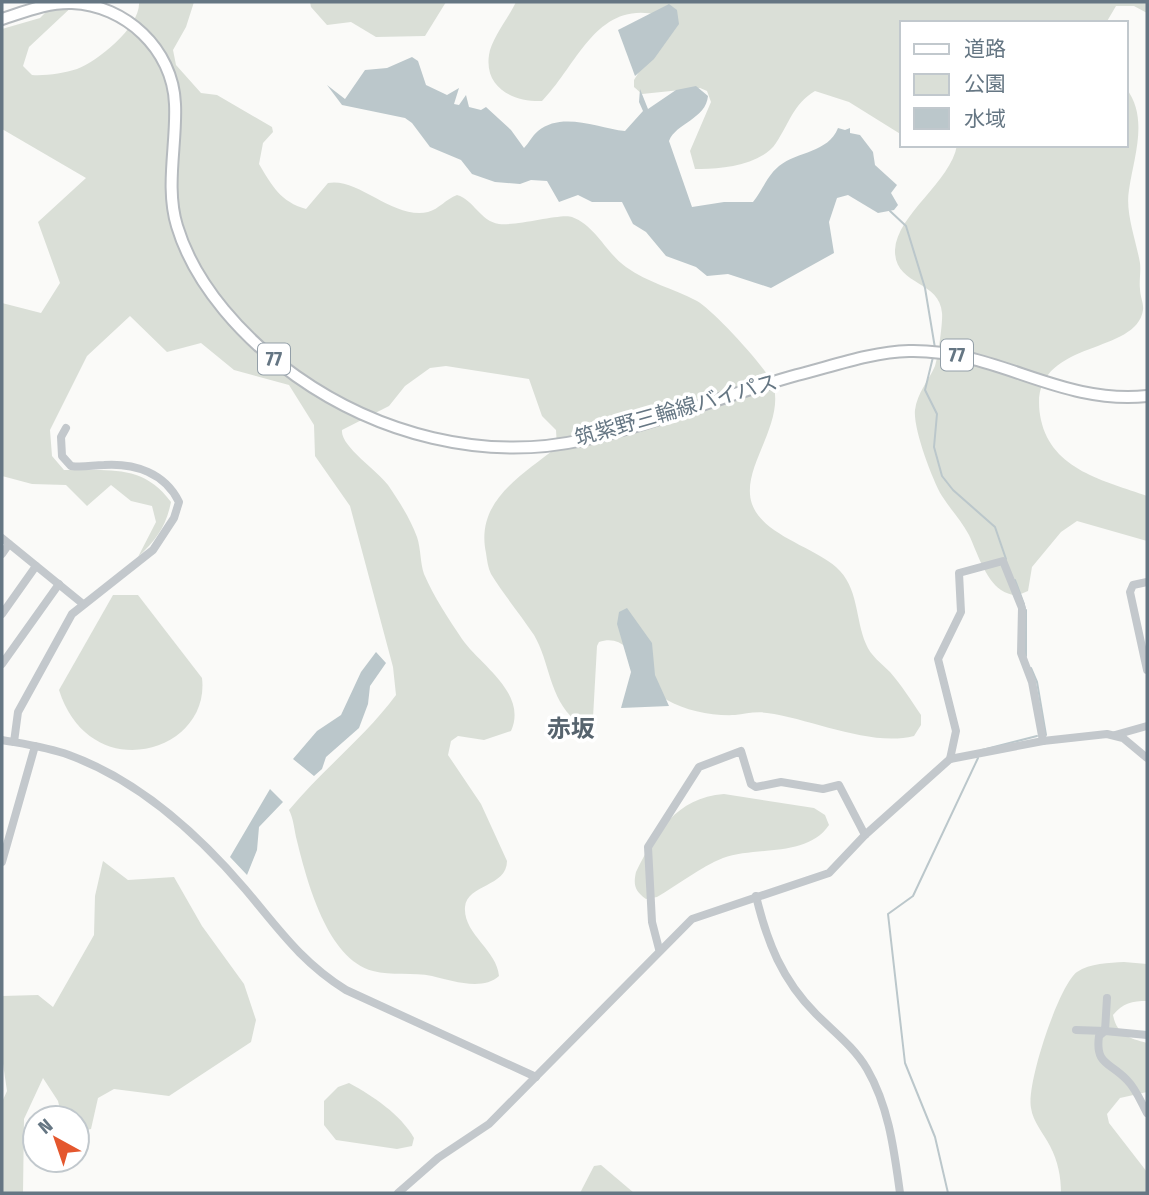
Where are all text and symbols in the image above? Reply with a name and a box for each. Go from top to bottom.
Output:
legend [900,21,1128,147]
text: 道路 [964,36,1006,62]
text: 公園 [964,71,1006,97]
text: 水域 [964,106,1006,132]
road number: 77 [941,340,973,370]
road number: 77 [258,344,290,374]
street label: 筑紫野三輪線バイパス [572,369,780,451]
district label: 赤坂 [547,715,595,743]
north arrow [21,1104,91,1174]
text: N [34,1114,57,1139]

